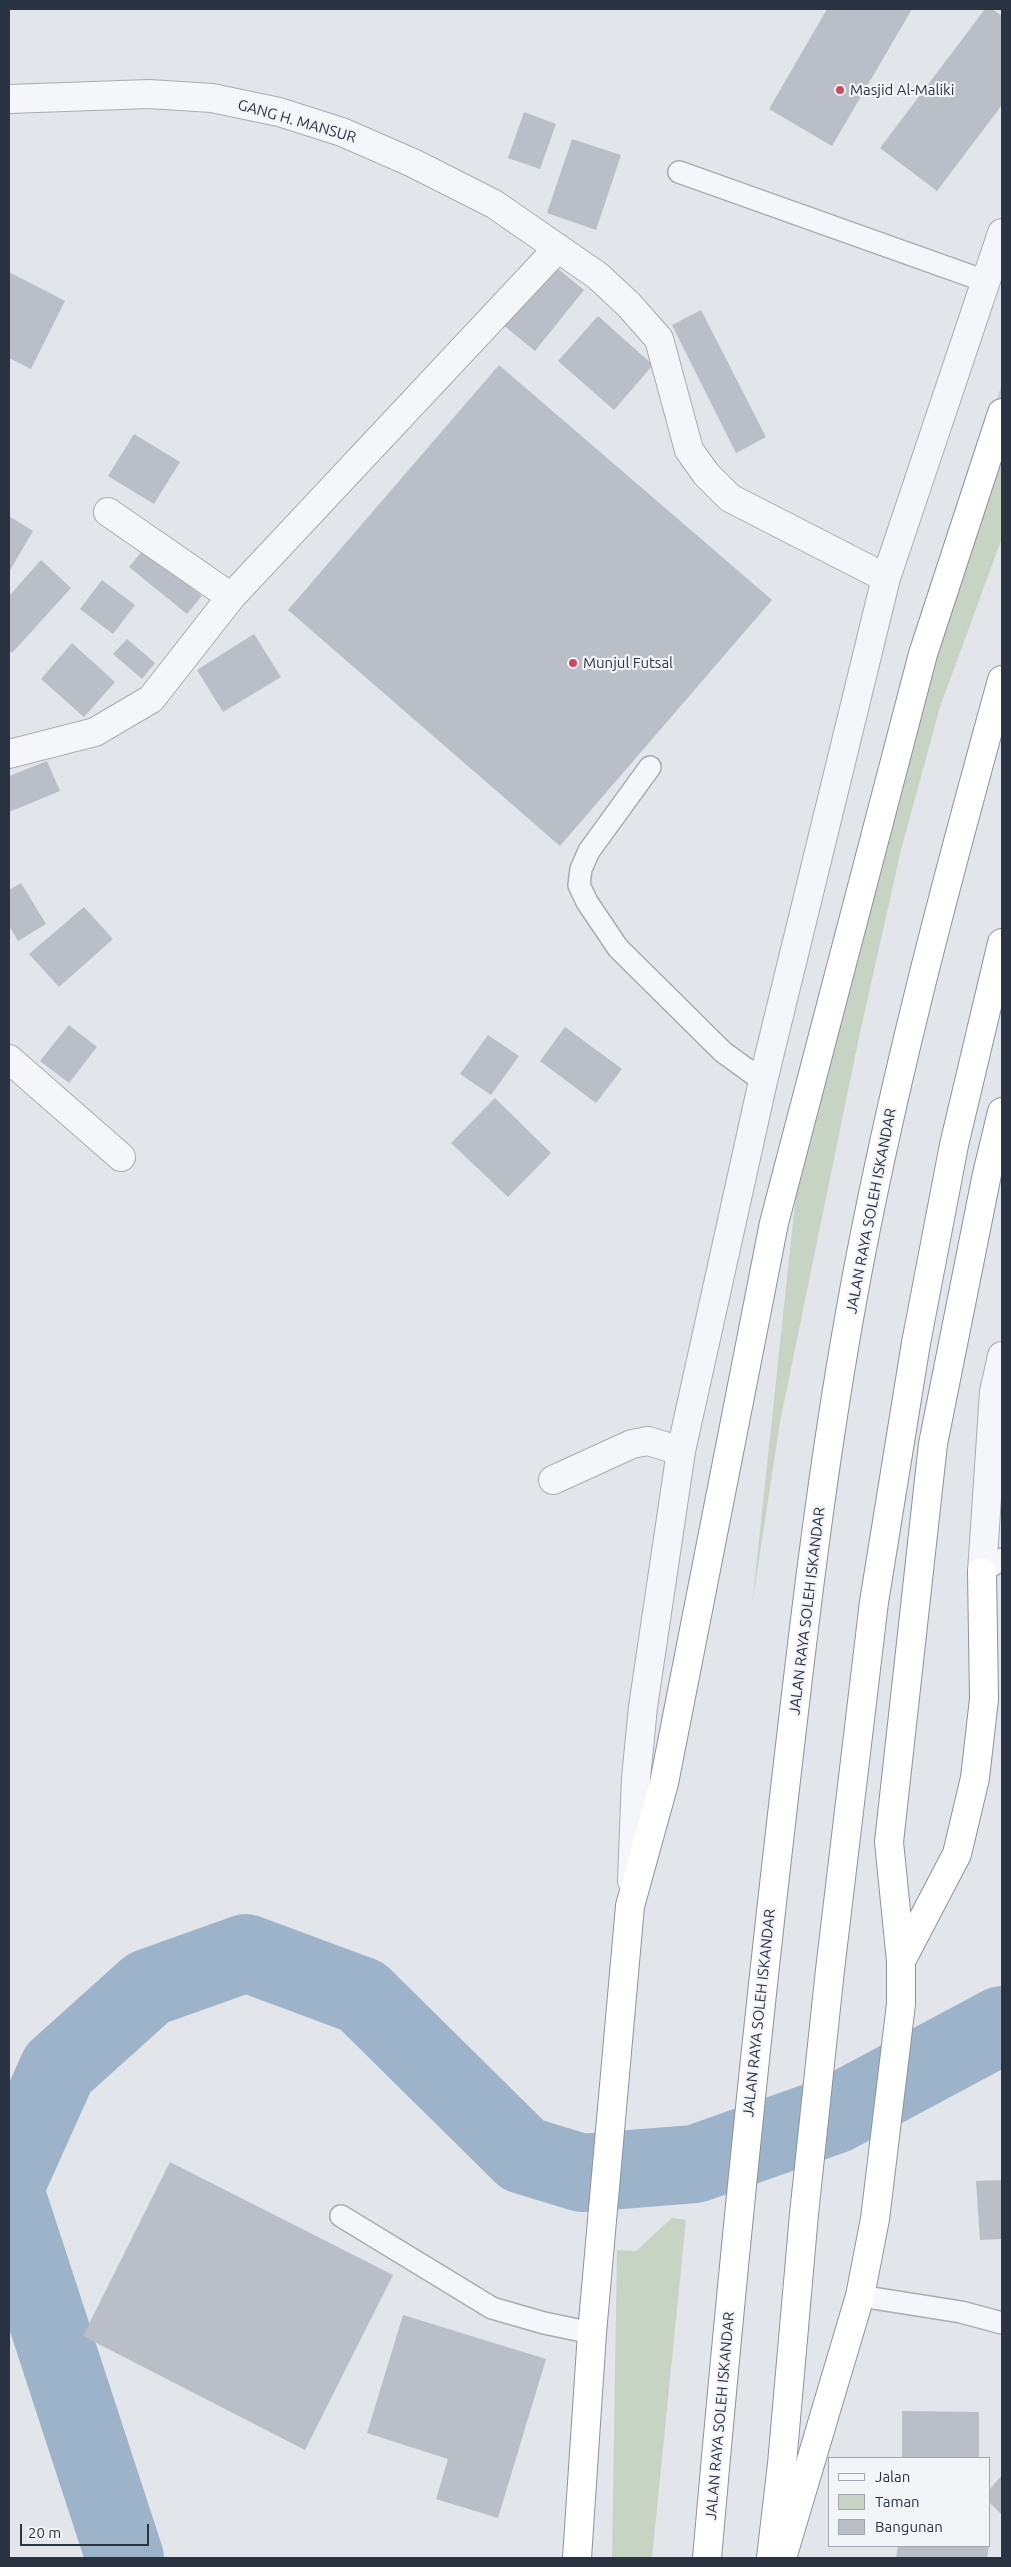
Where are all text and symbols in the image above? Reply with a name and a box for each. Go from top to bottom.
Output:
place label: Masjid Al-Maliki [850,81,954,99]
marker: Masjid Al-Maliki [834,84,846,96]
street label: GANG H. MANSUR [236,95,358,147]
place label: Munjul Futsal [583,654,673,672]
marker: Munjul Futsal [567,657,579,669]
street label: JALAN RAYA SOLEH ISKANDAR [842,1107,900,1315]
street label: JALAN RAYA SOLEH ISKANDAR [785,1506,829,1716]
street label: JALAN RAYA SOLEH ISKANDAR [739,1908,779,2118]
street label: JALAN RAYA SOLEH ISKANDAR [702,2311,738,2521]
legend [828,2457,991,2547]
text: Jalan [875,2468,910,2485]
text: Taman [875,2493,920,2510]
scale bar [22,2514,151,2546]
text: Bangunan [875,2518,943,2535]
text: 20 m [28,2524,61,2541]

